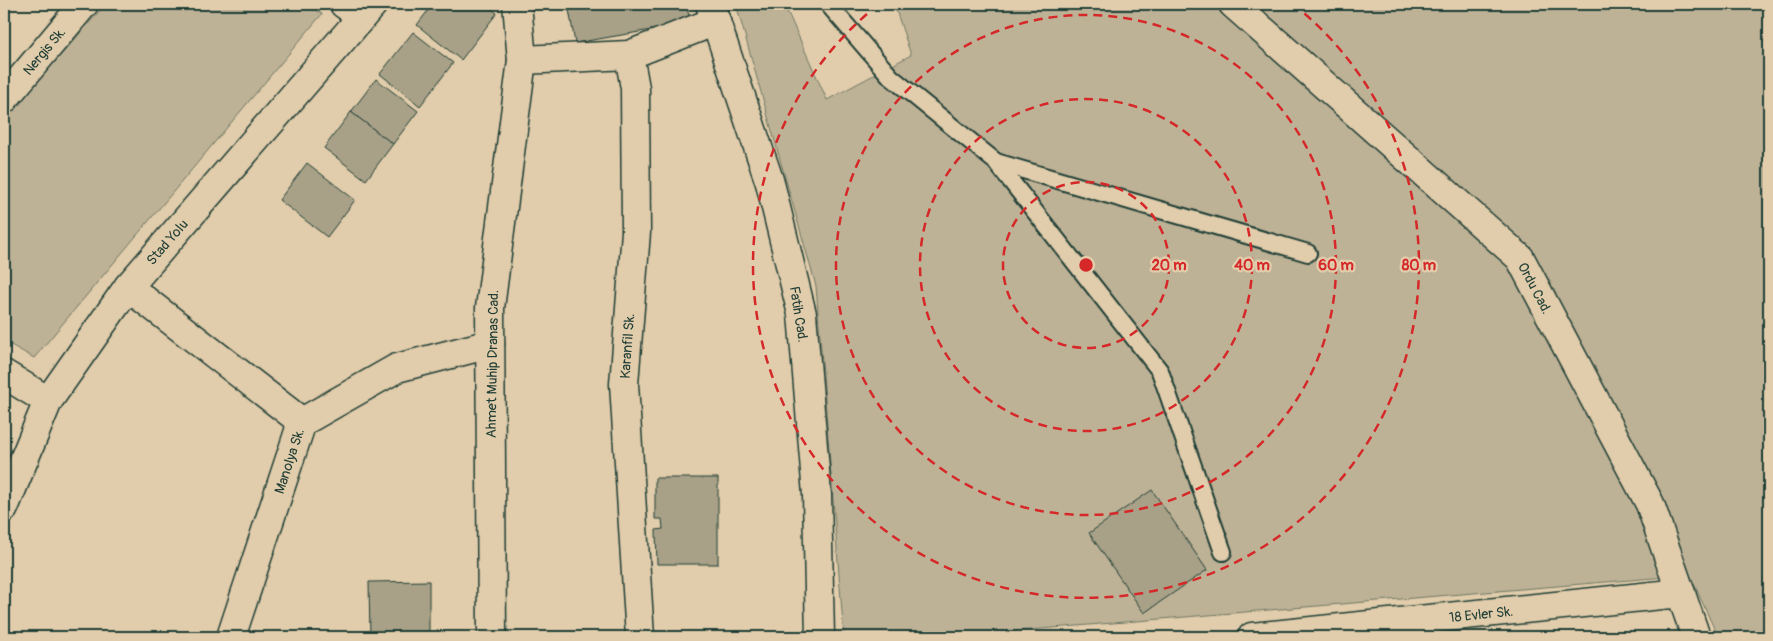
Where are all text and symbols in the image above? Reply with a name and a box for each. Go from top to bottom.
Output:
street label: Nergis Sk. [19,24,69,79]
street label: Stad Yolu [143,216,192,269]
centre of rings [1077,256,1095,274]
text: 20 m [1151,256,1187,275]
text: 40 m [1234,256,1270,275]
text: 60 m [1318,256,1354,275]
text: 80 m [1402,256,1436,275]
street label: Ordu Cad. [1514,260,1555,317]
street label: Fatih Cad. [786,285,811,343]
street label: Ahmet Muhip Dranas Cad. [483,290,502,438]
street label: Karanfil Sk. [617,313,638,379]
street label: Manolya Sk. [271,426,308,496]
street label: 18 Evler Sk. [1448,603,1514,626]

